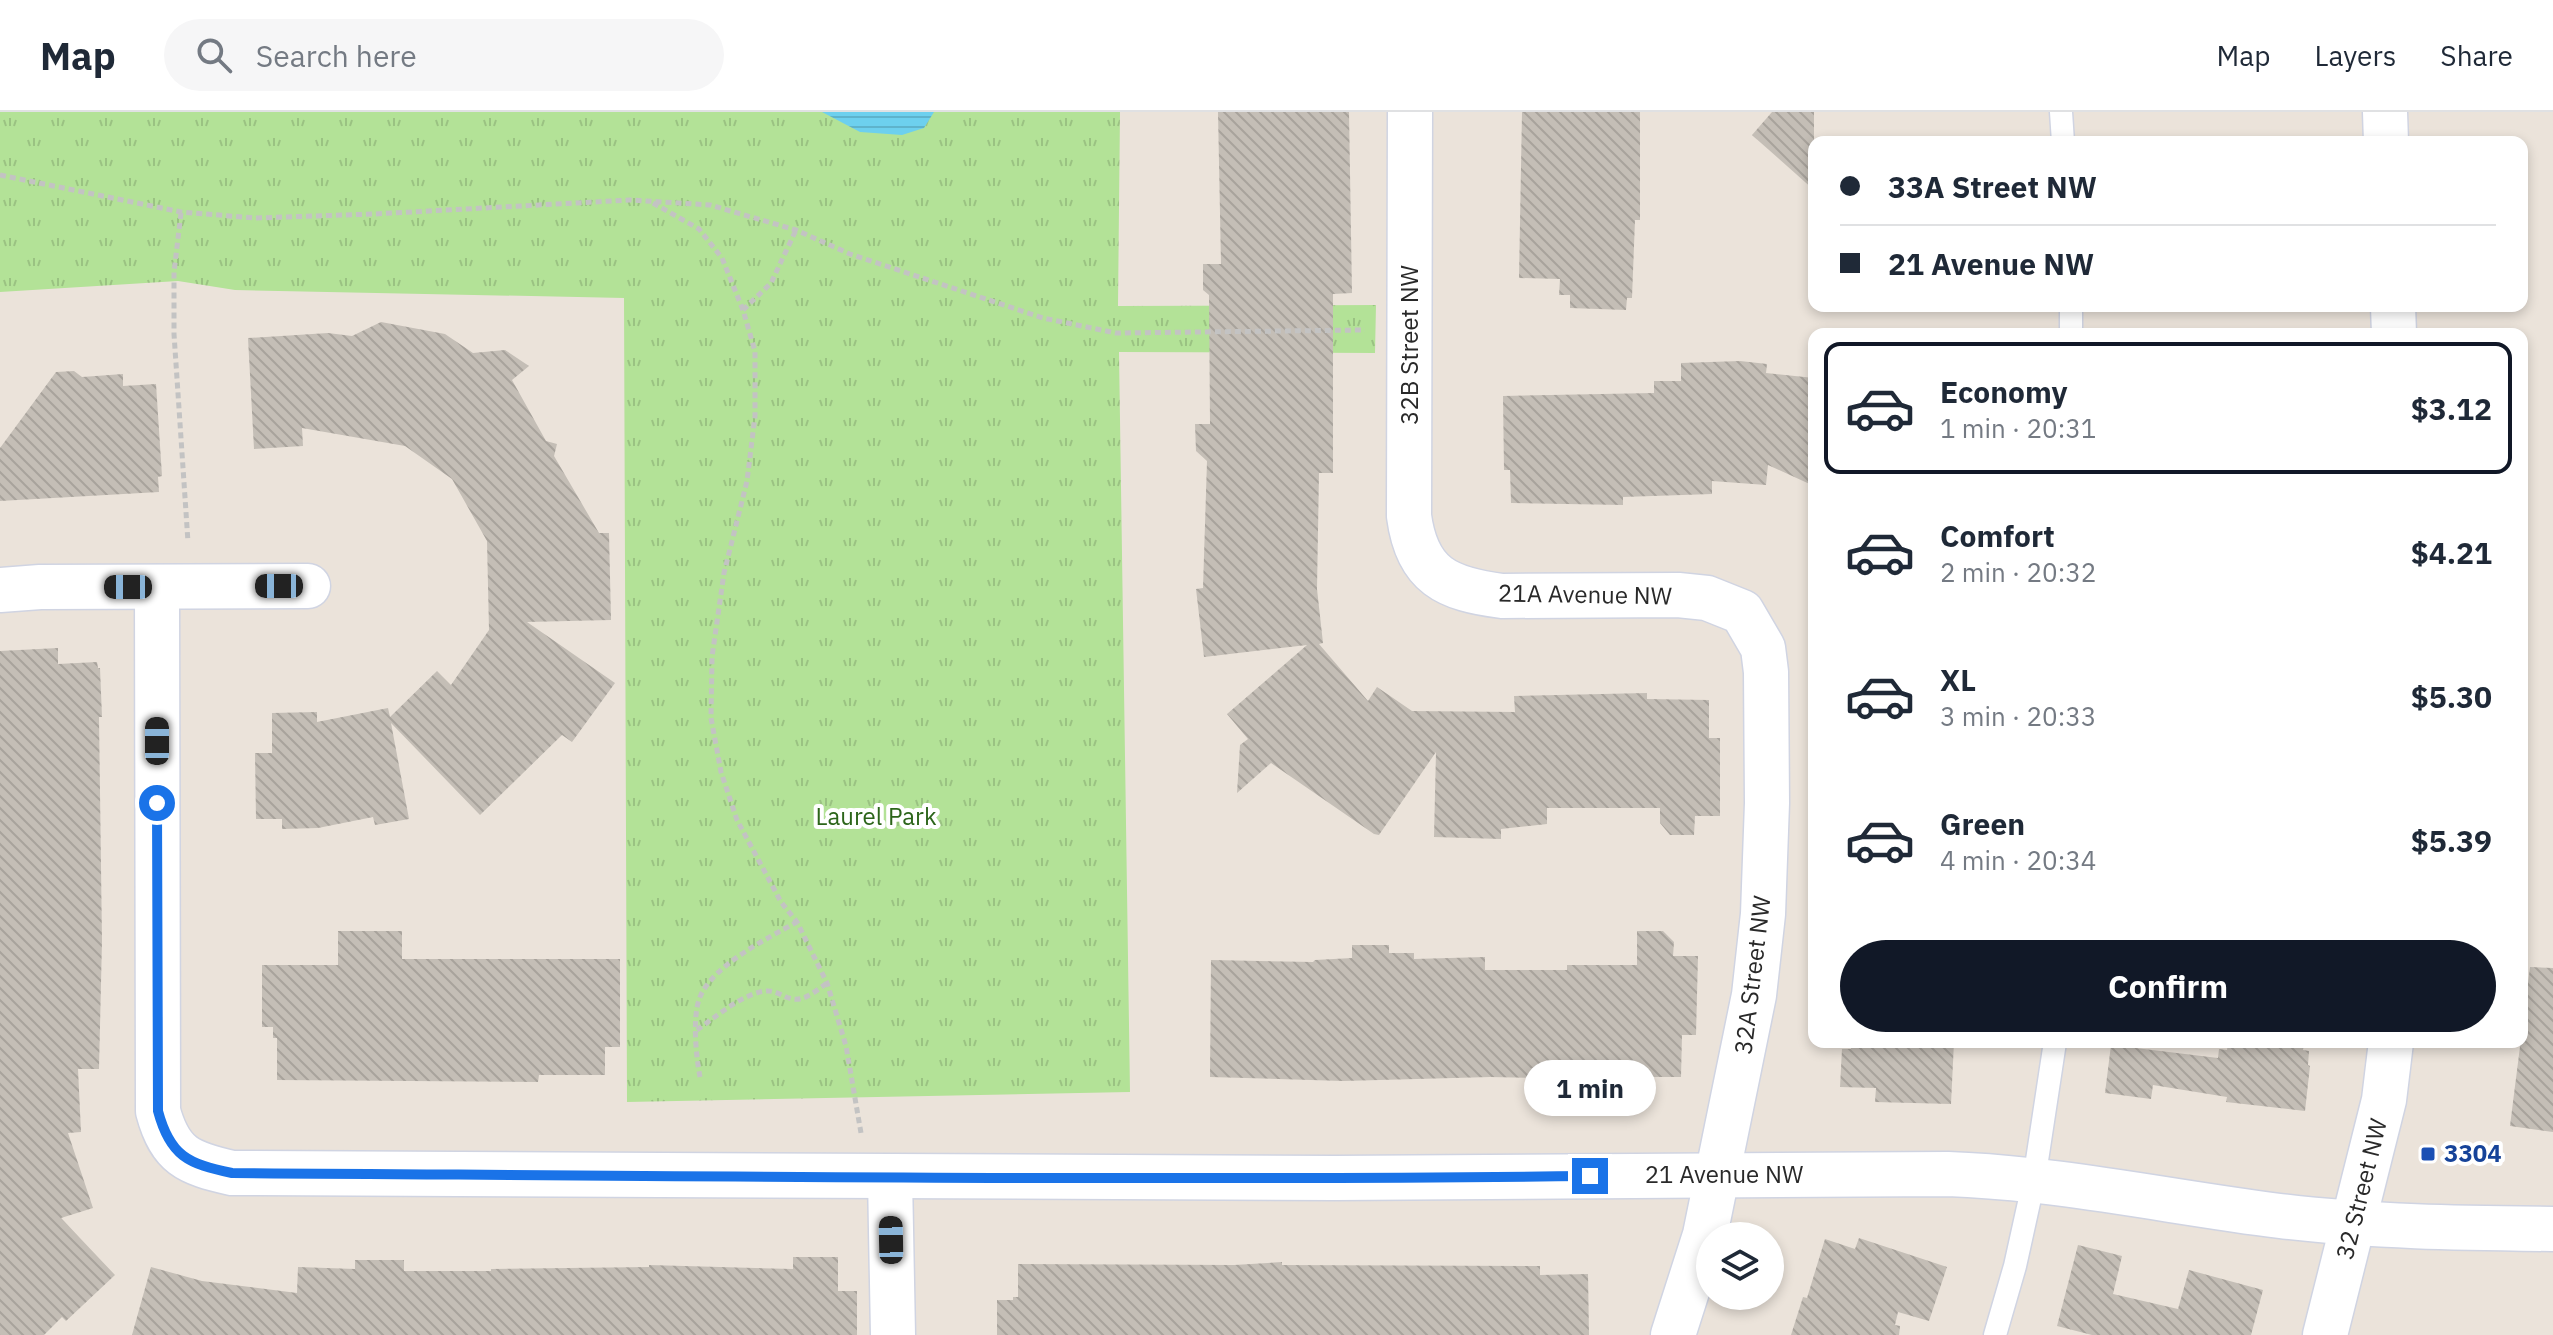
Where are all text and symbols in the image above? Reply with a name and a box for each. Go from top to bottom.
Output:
search box [164,19,724,91]
text: Map [40,31,116,80]
icon: search [192,33,236,77]
text: Search here [256,36,417,75]
text: Map [2216,37,2270,74]
text: Layers [2314,37,2396,74]
text: Share [2440,37,2513,74]
text: 33A Street NW [1888,167,2097,206]
text: 21 Avenue NW [1888,244,2094,283]
street label: 32B Street NW [1393,265,1425,425]
icon: car [1844,372,1916,444]
text: Economy [1940,372,2068,411]
text: $3.12 [2411,389,2492,428]
text: 1 min · 20:31 [1940,411,2096,445]
icon: car [1844,516,1916,588]
text: Comfort [1940,516,2055,555]
text: $4.21 [2411,533,2492,572]
text: 2 min · 20:32 [1940,555,2096,589]
car [255,574,303,598]
car [104,575,152,599]
street label: 21A Avenue NW [1498,576,1672,612]
icon: car [1844,660,1916,732]
text: XL [1940,660,1976,699]
text: $5.30 [2411,677,2492,716]
text: 3 min · 20:33 [1940,699,2096,733]
car [145,717,169,765]
route start [139,785,175,821]
park label: Laurel Park [815,800,937,832]
icon: car [1844,804,1916,876]
text: Green [1940,804,2025,843]
text: $5.39 [2411,821,2492,860]
text: 4 min · 20:34 [1940,843,2096,877]
street label: 32A Street NW [1726,894,1778,1056]
button: Confirm [1840,940,2496,1032]
callout: 1 min [1524,1060,1656,1116]
text: 1 min [1556,1071,1624,1105]
street label: 32 Street NW [2328,1115,2394,1263]
place label: 3304 [2444,1137,2502,1169]
marker: 3304 [2419,1145,2437,1163]
route end [1572,1158,1608,1194]
street label: 21 Avenue NW [1645,1158,1803,1190]
car [879,1216,903,1264]
map controls [1696,1222,1784,1310]
button: layers [1696,1222,1784,1310]

